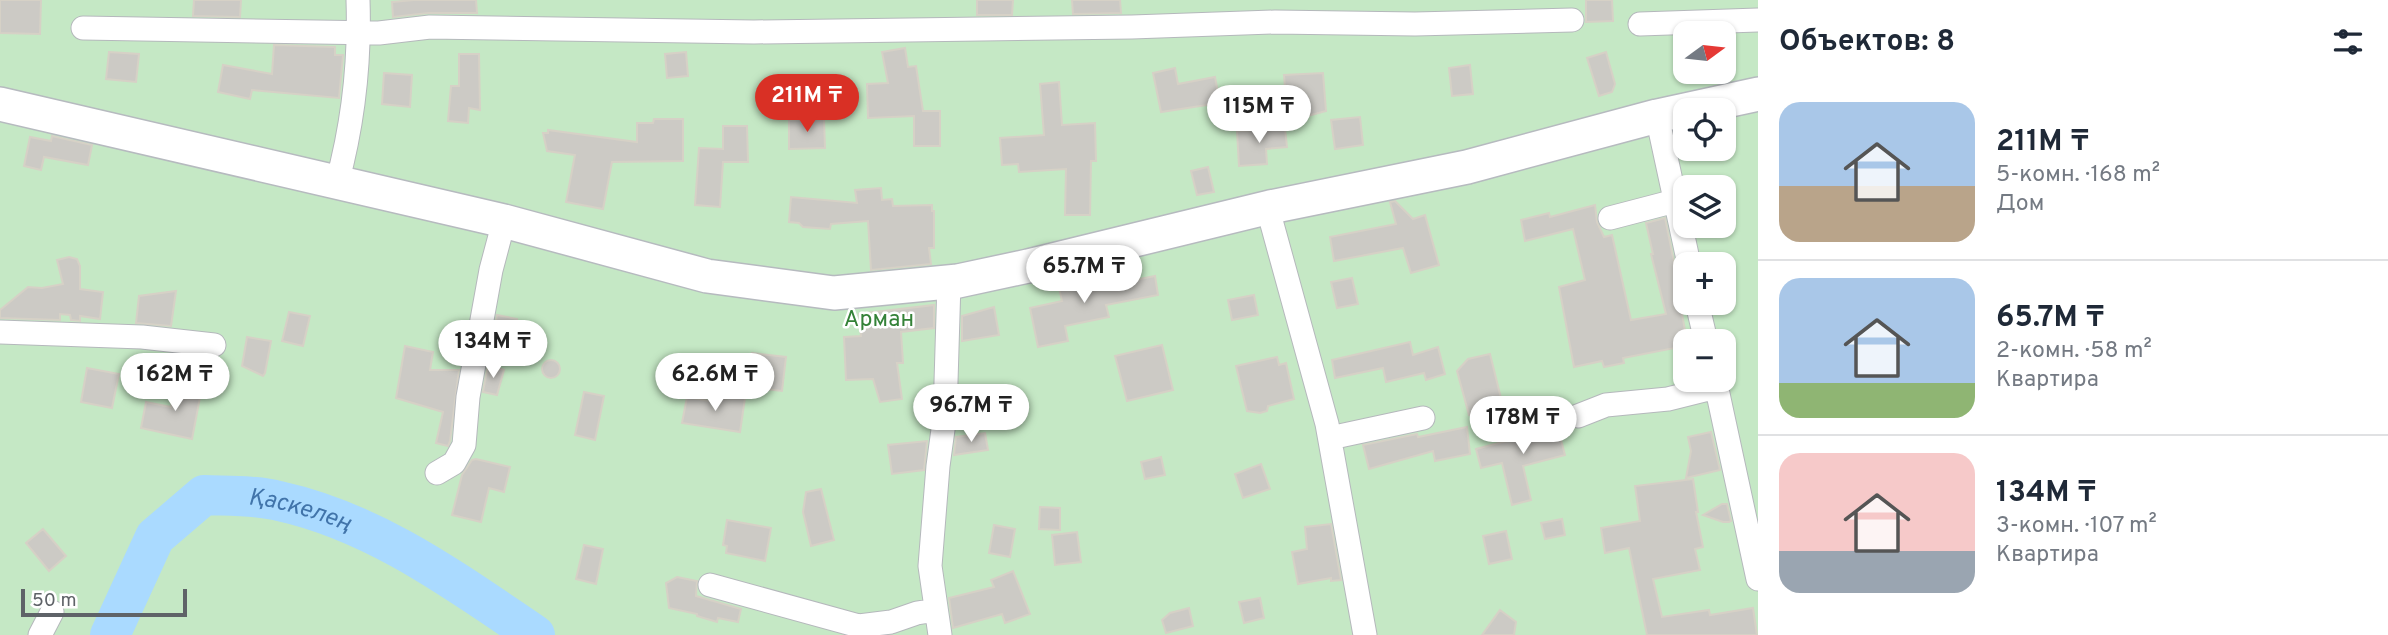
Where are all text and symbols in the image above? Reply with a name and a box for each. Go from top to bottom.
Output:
north arrow [1673,21,1736,84]
map controls [1673,21,1736,392]
icon: filters [2329,23,2367,61]
text: Объектов: 8 [1779,24,1955,61]
pin: 211M ₸ [750,74,864,134]
text: 211M ₸ [771,82,843,111]
pin: 115M ₸ [1202,86,1316,145]
text: 115M ₸ [1223,93,1295,122]
button: locate [1673,98,1736,161]
text: 211M ₸ [1996,124,2090,161]
icon: home [1835,130,1919,214]
text: 5-комн. · 168 m² [1996,161,2160,190]
button: layers [1673,175,1736,238]
text: Дом [1996,190,2044,219]
pin: 65.7M ₸ [1019,246,1149,305]
button: + [1673,252,1736,315]
text: 65.7M ₸ [1042,253,1126,282]
text: 65.7M ₸ [1996,300,2105,337]
park label: Арман [844,306,914,335]
icon: home [1835,306,1919,390]
pin: 134M ₸ [436,320,550,380]
text: 134M ₸ [454,328,532,357]
button: − [1673,329,1736,392]
text: 2-комн. · 58 m² [1996,337,2152,366]
pin: 162M ₸ [118,354,232,413]
pin: 62.6M ₸ [650,354,780,413]
text: 162M ₸ [137,361,213,390]
text: 62.6M ₸ [671,361,759,390]
text: Квартира [1996,366,2099,395]
pin: 96.7M ₸ [906,384,1036,444]
text: 96.7M ₸ [929,392,1013,421]
pin: 178M ₸ [1466,396,1580,456]
text: 178M ₸ [1486,404,1560,433]
text: 134M ₸ [1996,475,2097,512]
icon: home [1835,481,1919,565]
water label: Қаскелең [247,483,356,540]
text: 3-комн. · 107 m² [1996,512,2157,541]
text: Квартира [1996,541,2099,570]
scale bar [21,586,187,618]
text: 50 m [32,589,77,613]

